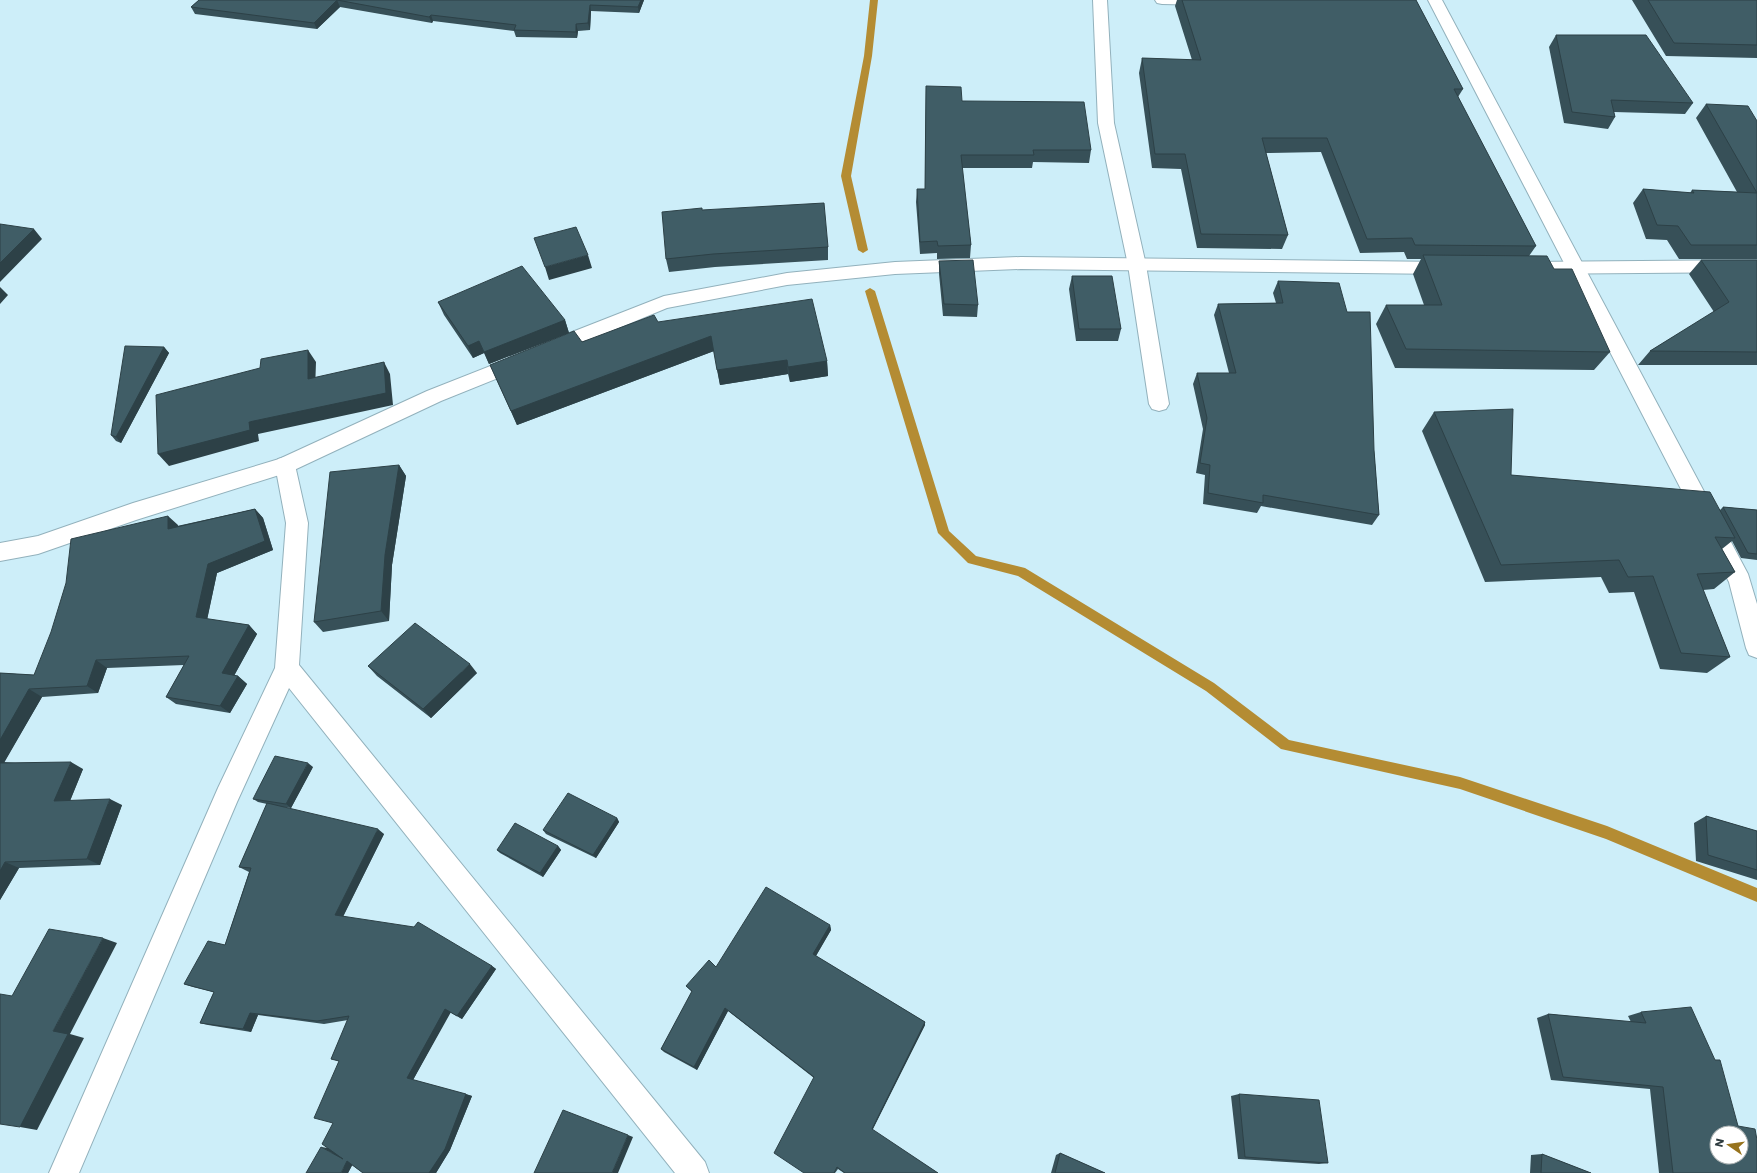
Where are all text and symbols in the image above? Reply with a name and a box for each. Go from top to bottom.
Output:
north arrow [1709,1125,1749,1165]
text: N [1711,1137,1728,1149]

